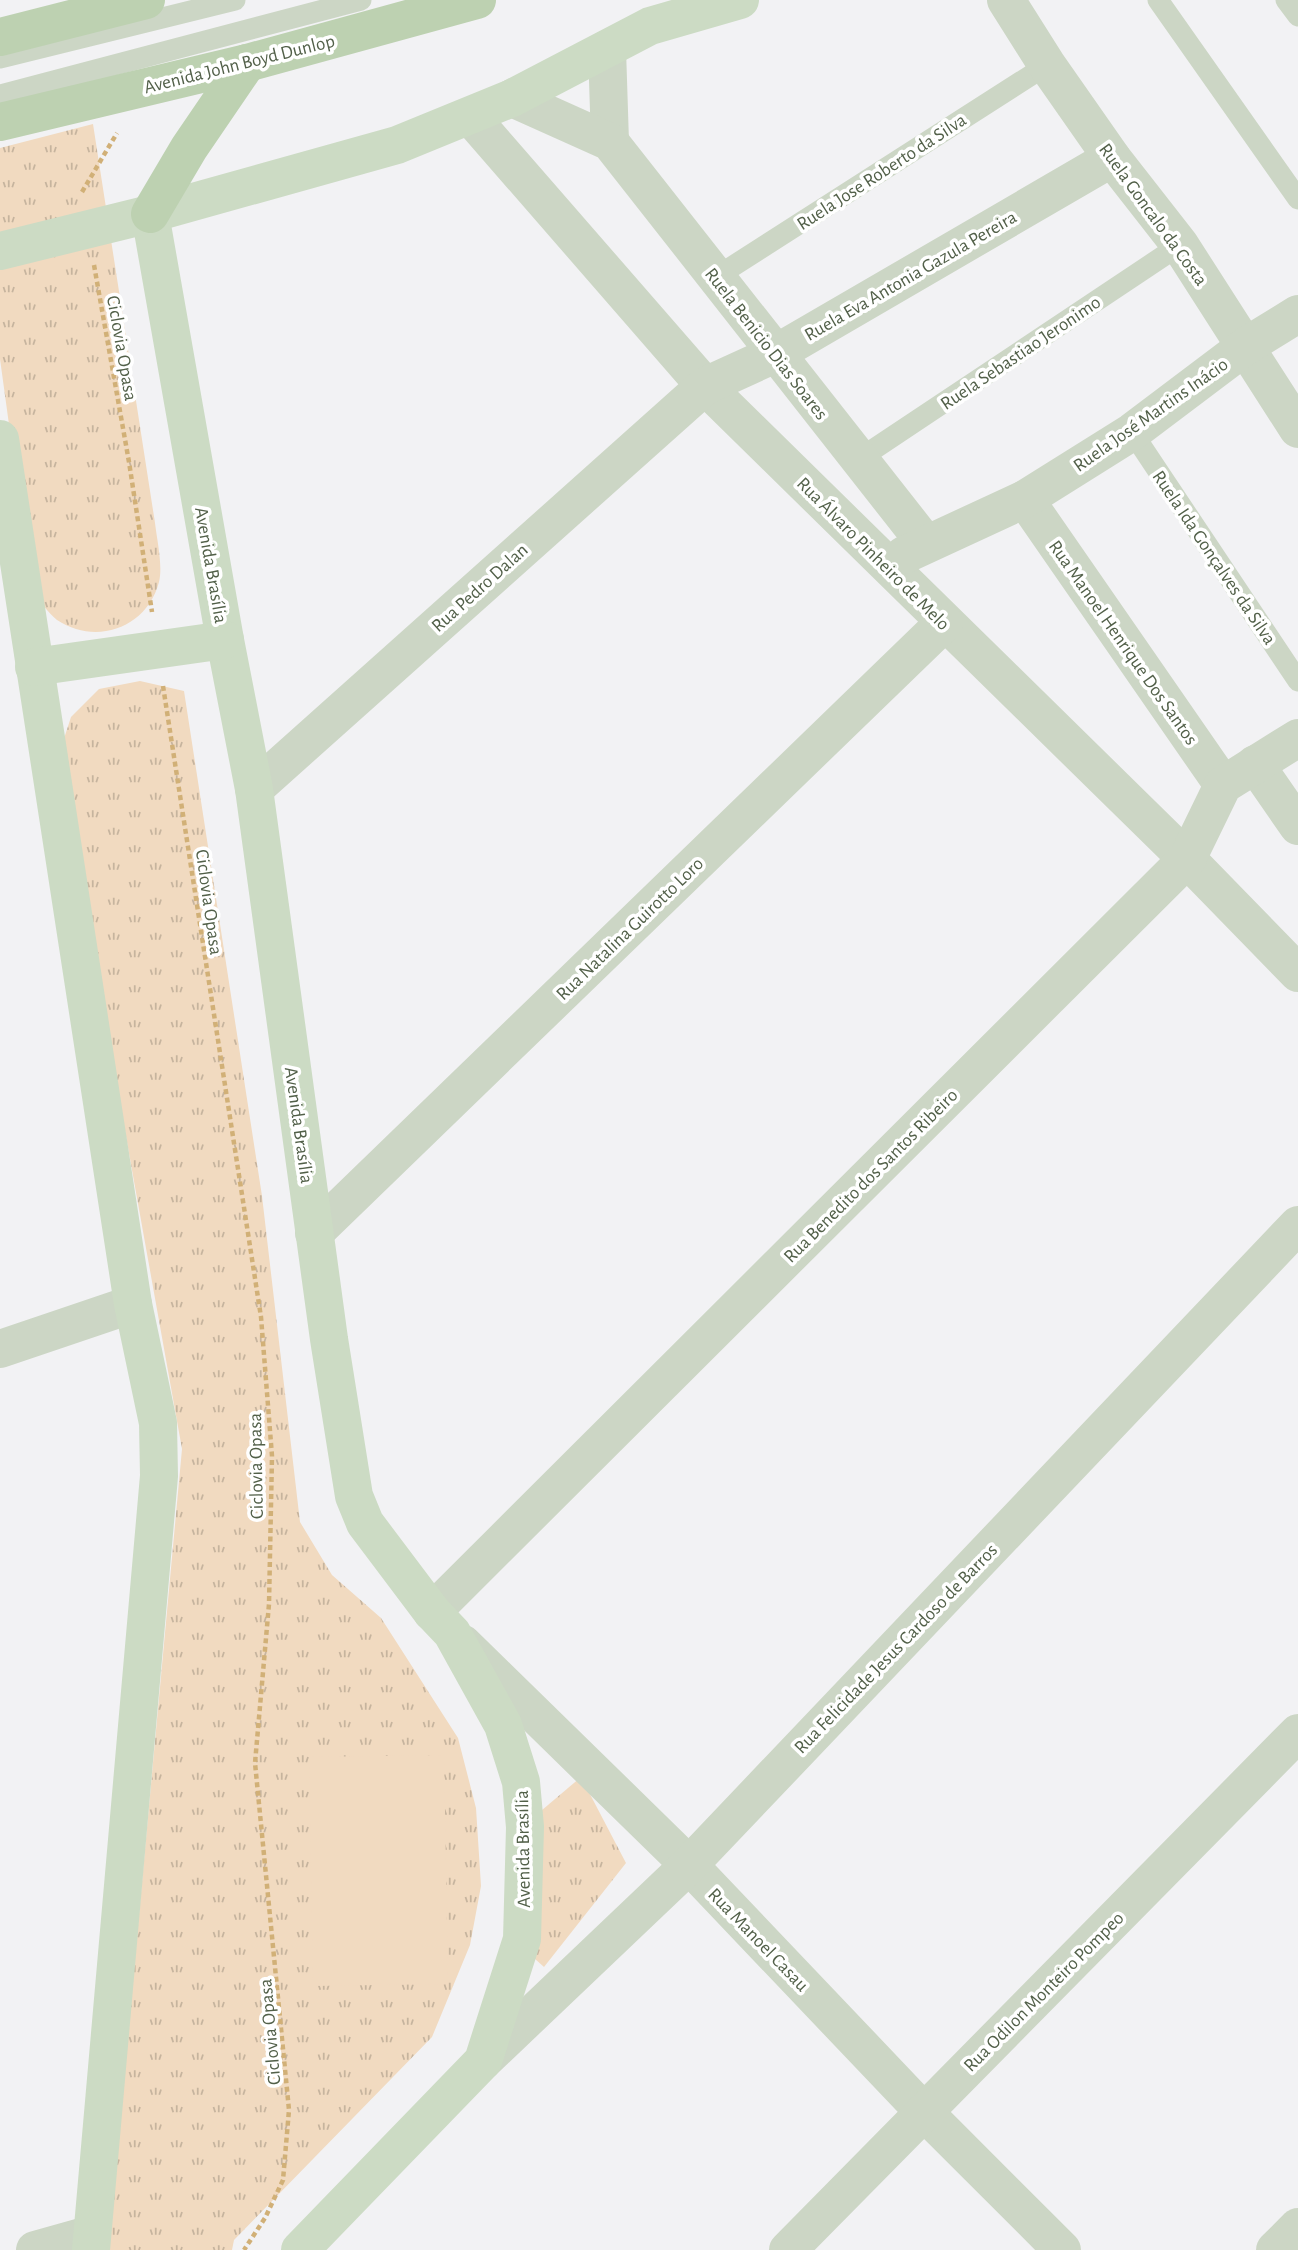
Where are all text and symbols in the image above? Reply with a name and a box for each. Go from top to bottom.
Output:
street label: Avenida John Boyd Dunlop [142,32,337,97]
street label: Ruela Jose Roberto da Silva [794,110,970,234]
street label: Ruela Goncalo da Costa [1095,140,1211,290]
street label: Ruela Eva Antonia Gazula Pereira [801,208,1020,345]
street label: Ruela Benicio Dias Soares [701,264,831,423]
street label: Ruela Sebastiao Jeronimo [937,293,1104,414]
street label: Ciclovia Opasa [103,294,140,403]
street label: Ruela José Martins Inácio [1070,355,1232,476]
street label: Ruela Ida Gonçalves da Silva [1148,467,1279,648]
street label: Rua Álvaro Pinheiro de Melo [793,473,954,634]
street label: Avenida Brasília [191,506,230,625]
street label: Rua Manoel Henrique Dos Santos [1045,537,1201,749]
street label: Rua Pedro Dalan [428,540,532,636]
street label: Ciclovia Opasa [192,848,225,956]
street label: Rua Natalina Guirotto Loro [553,854,707,1004]
street label: Avenida Brasília [281,1066,316,1185]
street label: Rua Benedito dos Santos Ribeiro [781,1086,962,1267]
street label: Ciclovia Opasa [246,1412,267,1519]
street label: Rua Felicidade Jesus Cardoso de Barros [791,1541,1001,1757]
street label: Avenida Brasília [513,1790,534,1908]
street label: Rua Manoel Casau [704,1885,812,1995]
street label: Rua Odilon Monteiro Pompeo [960,1908,1128,2076]
street label: Ciclovia Opasa [256,1978,285,2086]

